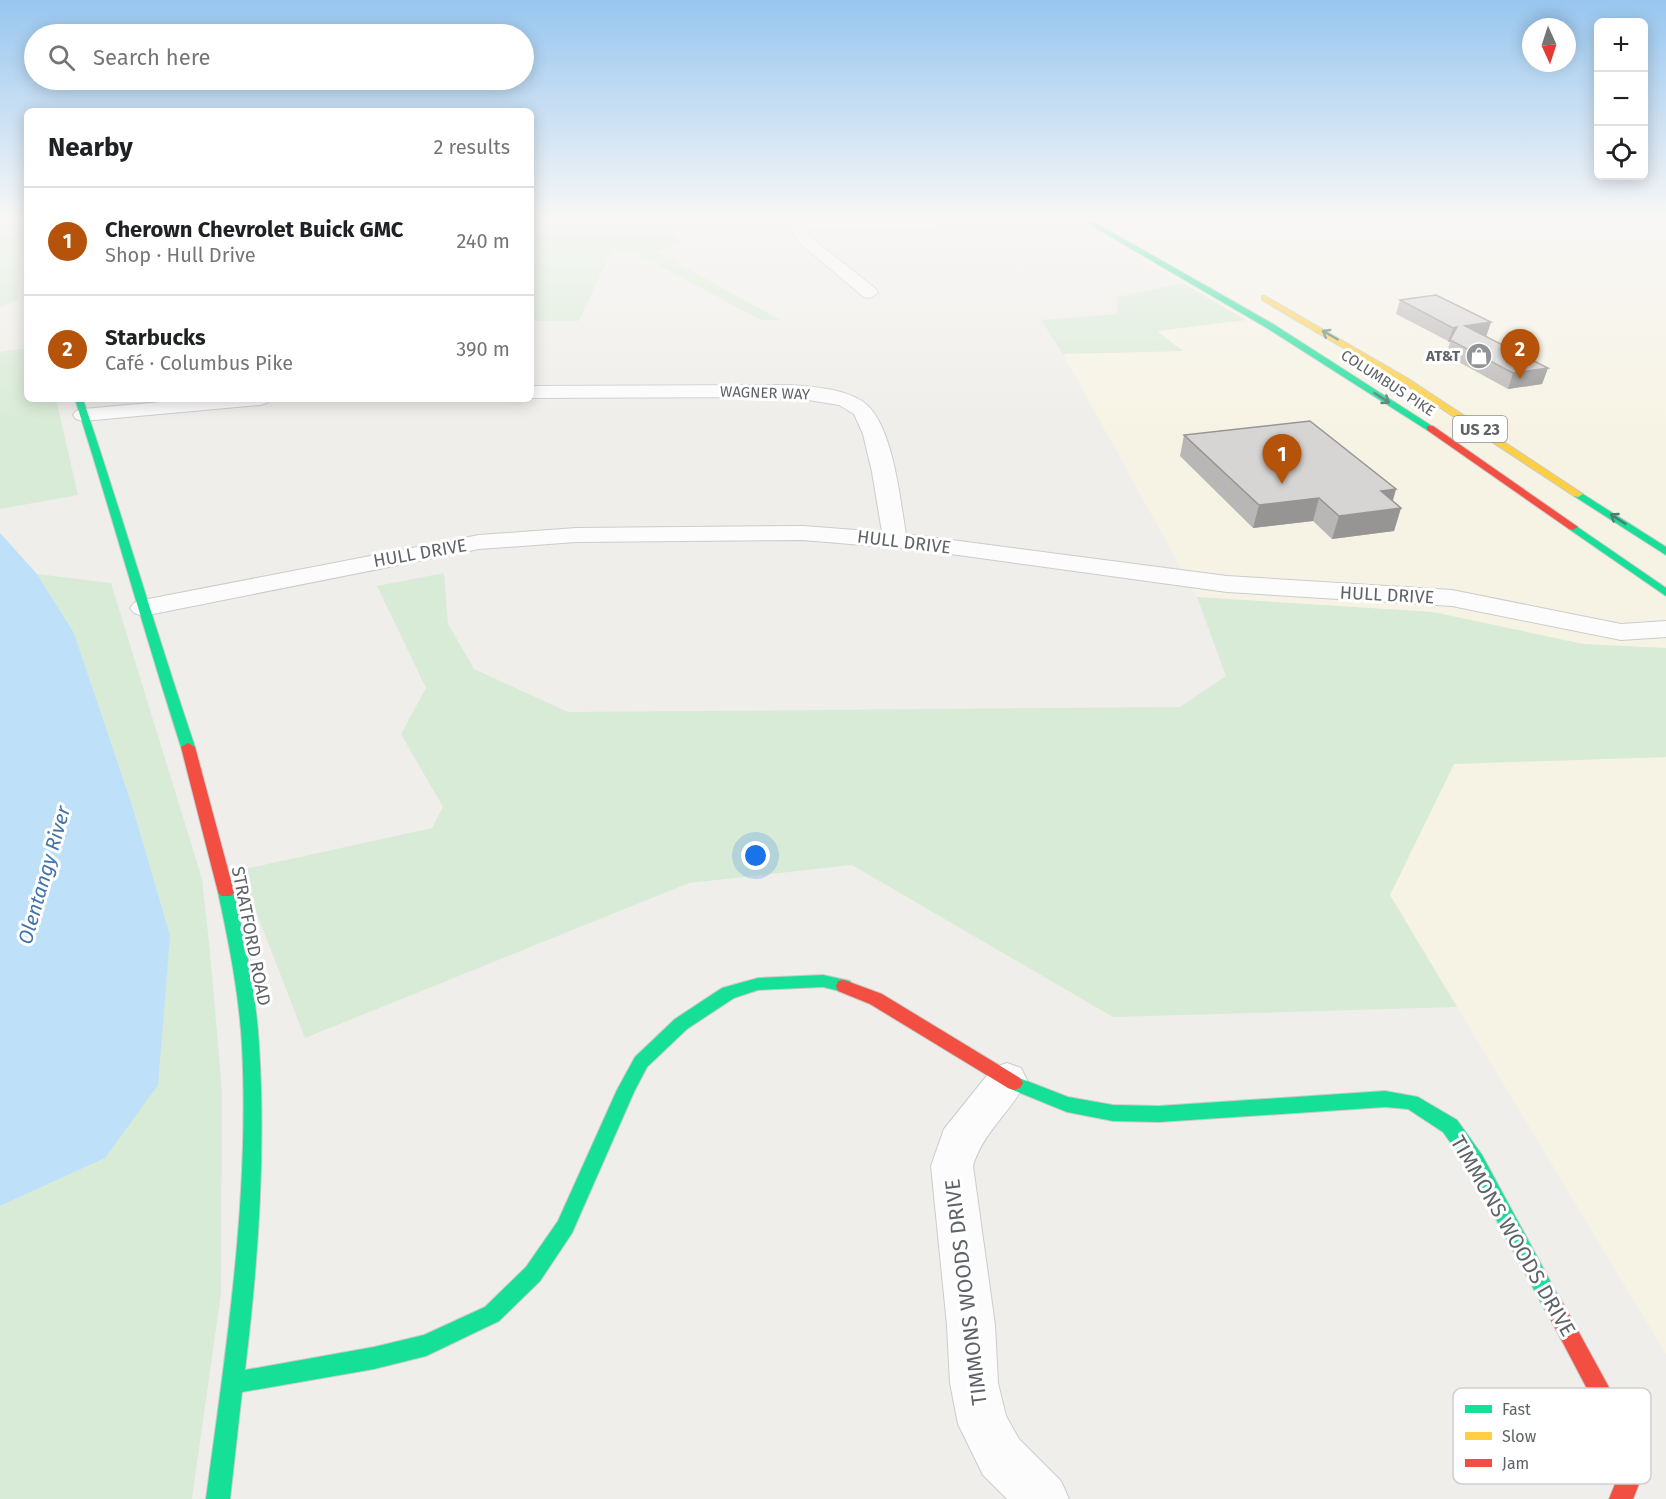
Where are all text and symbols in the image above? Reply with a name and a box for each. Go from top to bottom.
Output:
north arrow [1522,18,1576,72]
map controls [1594,18,1648,180]
button: + [1594,18,1648,72]
search box [24,24,534,90]
icon: search [45,41,78,74]
text: Search here [93,44,211,71]
button: − [1594,72,1648,126]
button: locate [1594,126,1648,180]
text: Nearby [48,132,133,163]
text: 2 results [433,135,510,159]
text: Cherown Chevrolet Buick GMC [105,216,404,243]
text: 1 [63,229,72,253]
text: 240 m [456,229,510,253]
text: Shop · Hull Drive [105,243,256,267]
text: Starbucks [105,324,206,351]
one-way arrow [1322,329,1339,341]
pin: 2 [1500,330,1540,379]
text: 2 [62,337,73,361]
text: 390 m [456,337,510,361]
shop icon: AT&T [1464,341,1494,371]
street label: COLUMBUS PIKE [1338,346,1438,420]
place label: AT&T [1425,347,1461,365]
text: Café · Columbus Pike [105,351,293,375]
street label: WAGNER WAY [720,382,811,404]
one-way arrow [1373,392,1390,404]
road number: US 23 [1453,416,1507,442]
pin: 1 [1262,434,1302,484]
one-way arrow [1609,513,1626,526]
street label: HULL DRIVE [856,525,952,559]
street label: HULL DRIVE [372,534,468,572]
street label: HULL DRIVE [1339,582,1435,608]
water label: Olentangy River [13,802,76,947]
your location [741,841,770,870]
street label: STRATFORD ROAD [227,864,275,1008]
street label: TIMMONS WOODS DRIVE [1445,1131,1581,1341]
street label: TIMMONS WOODS DRIVE [939,1177,993,1407]
legend [1453,1388,1651,1484]
text: Fast [1502,1400,1531,1419]
text: Slow [1502,1427,1537,1446]
text: Jam [1502,1454,1529,1473]

